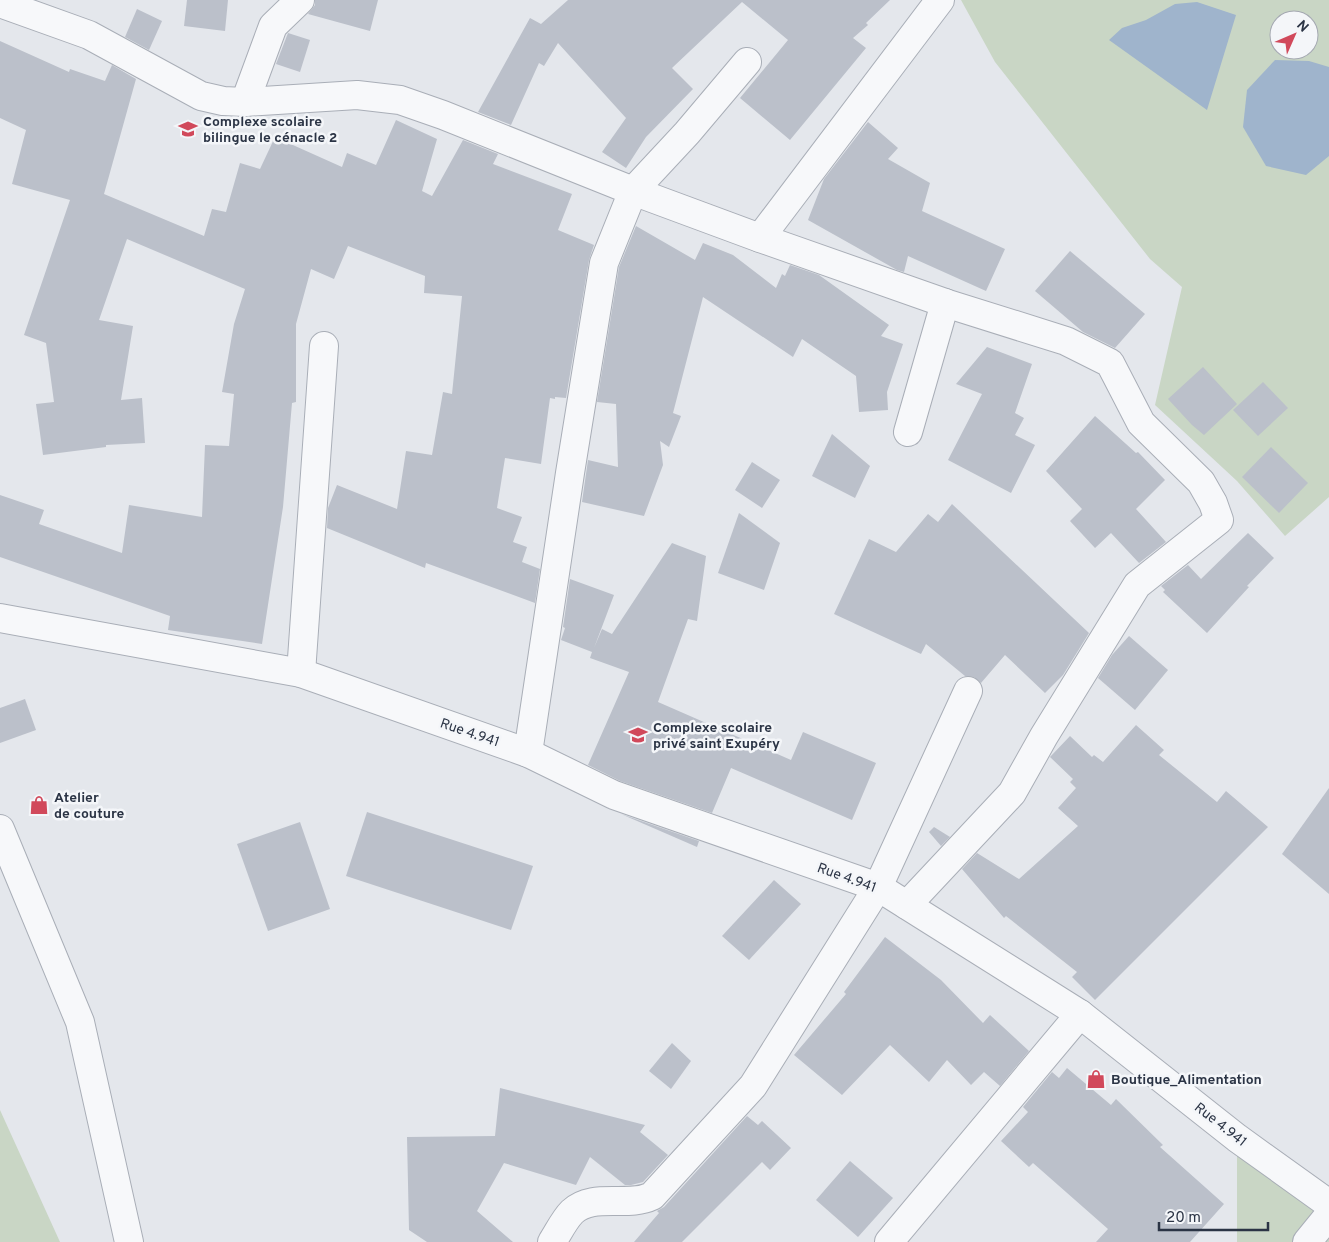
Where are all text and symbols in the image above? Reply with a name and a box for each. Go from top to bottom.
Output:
north arrow [1269,10,1319,60]
text: N [1293,17,1312,36]
place label: Complexe scolaire bilingue le cénacle 2 [203,114,337,147]
school or university icon: Complexe scolaire bilingue le cénacle 2 [177,118,199,140]
street label: Rue 4.941 [438,715,502,752]
place label: Complexe scolaire privé saint Exupéry [653,720,780,753]
school or university icon: Complexe scolaire privé saint Exupéry [627,724,649,746]
place label: Atelier de couture [54,790,125,823]
shop icon: Atelier de couture [28,794,50,816]
street label: Rue 4.941 [815,860,878,897]
shop icon: Boutique_Alimentation [1085,1068,1107,1090]
place label: Boutique_Alimentation [1111,1072,1262,1089]
street label: Rue 4.941 [1190,1099,1250,1151]
scale bar [1159,1200,1268,1232]
text: 20 m [1166,1209,1201,1228]

